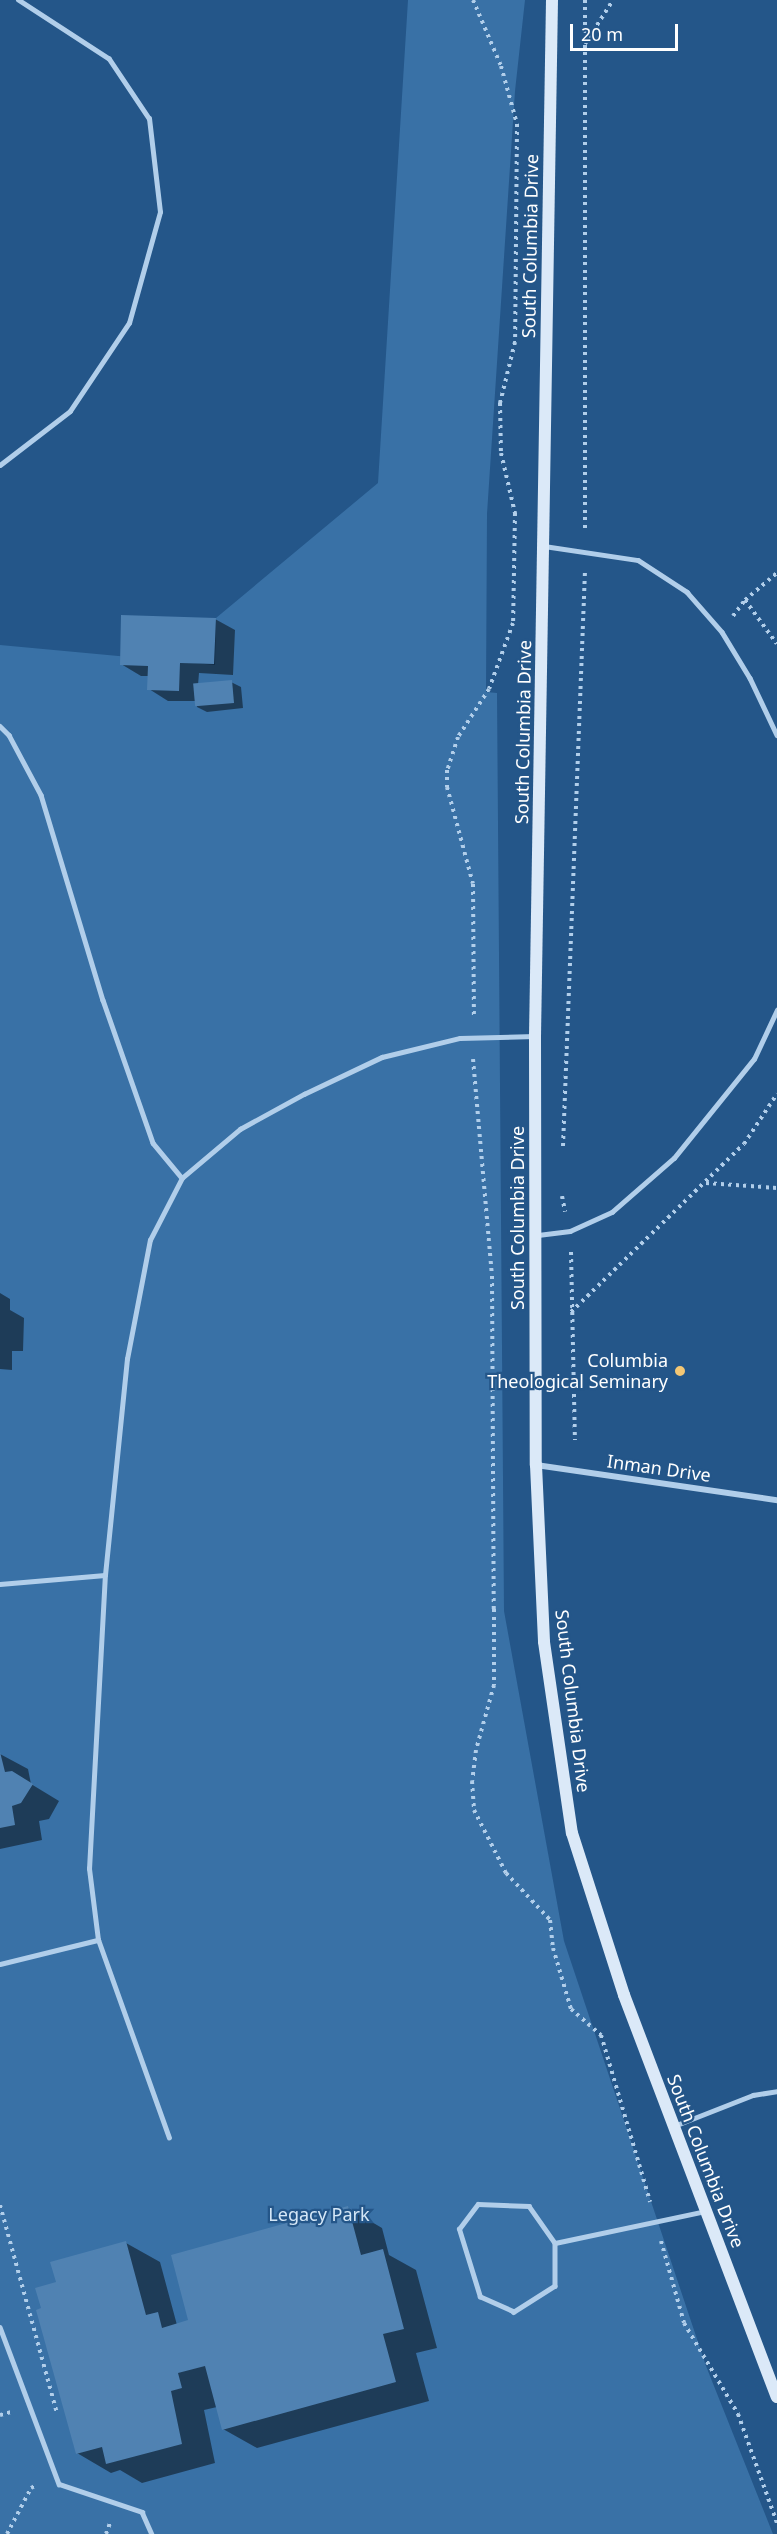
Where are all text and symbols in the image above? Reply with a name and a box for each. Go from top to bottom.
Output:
scale bar [573,12,681,50]
text: 20 m [581,22,623,46]
street label: South Columbia Drive [518,154,542,338]
street label: South Columbia Drive [511,640,535,824]
street label: South Columbia Drive [506,1126,528,1310]
place label: Columbia Theological Seminary [487,1350,668,1392]
marker: Columbia Theological Seminary [673,1364,687,1378]
street label: Inman Drive [606,1450,712,1486]
street label: South Columbia Drive [551,1608,595,1794]
street label: South Columbia Drive [663,2071,749,2251]
park label: Legacy Park [268,2203,370,2225]

